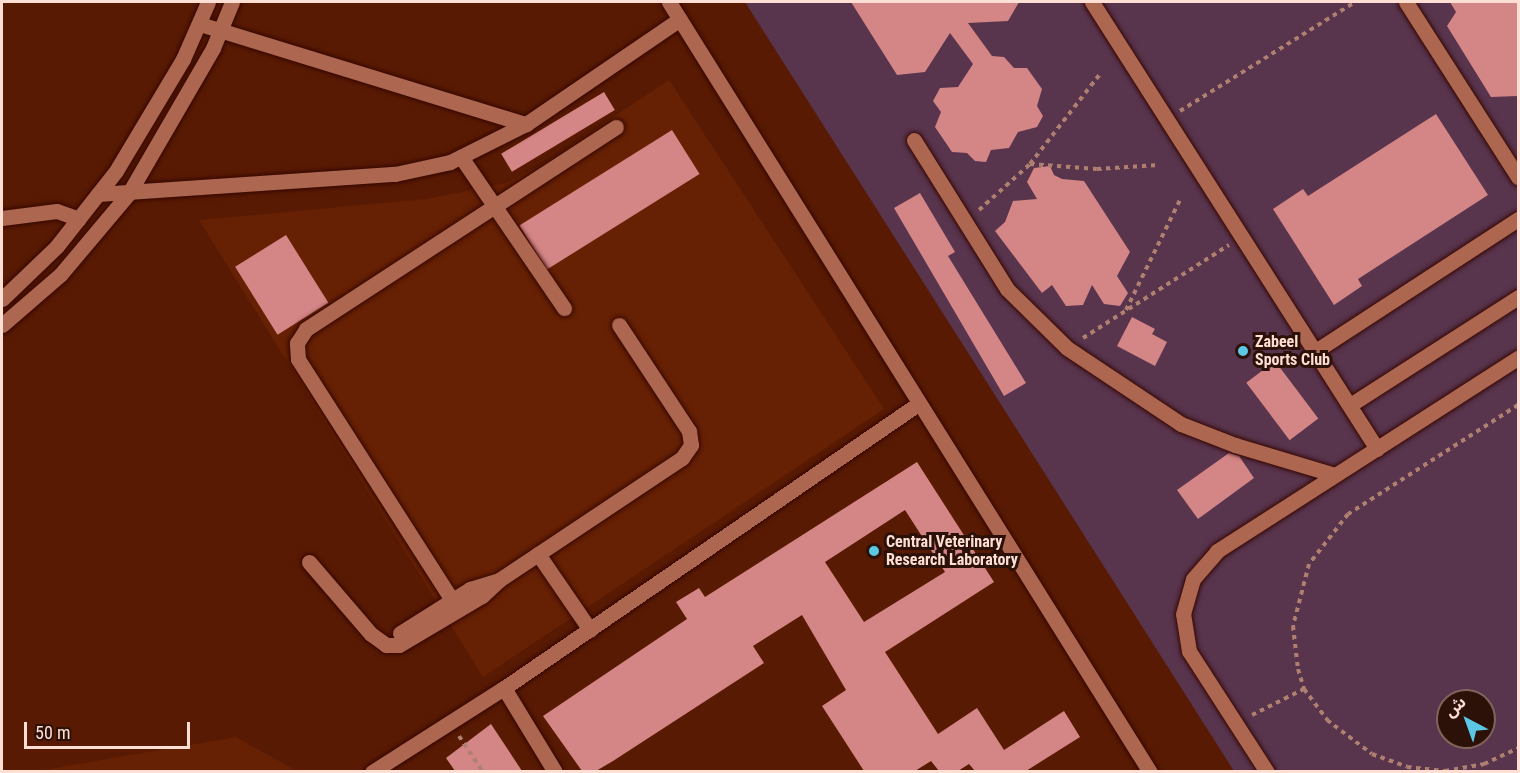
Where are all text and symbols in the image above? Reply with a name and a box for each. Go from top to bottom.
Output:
place label: Zabeel Sports Club [1255,332,1330,370]
marker: Zabeel Sports Club [1236,344,1250,358]
place label: Central Veterinary Research Laboratory [886,532,1018,570]
marker: Central Veterinary Research Laboratory [867,544,881,558]
north arrow [1436,689,1496,749]
text: ش [1441,692,1470,721]
scale bar [27,710,194,748]
text: 50 m [35,722,70,743]

